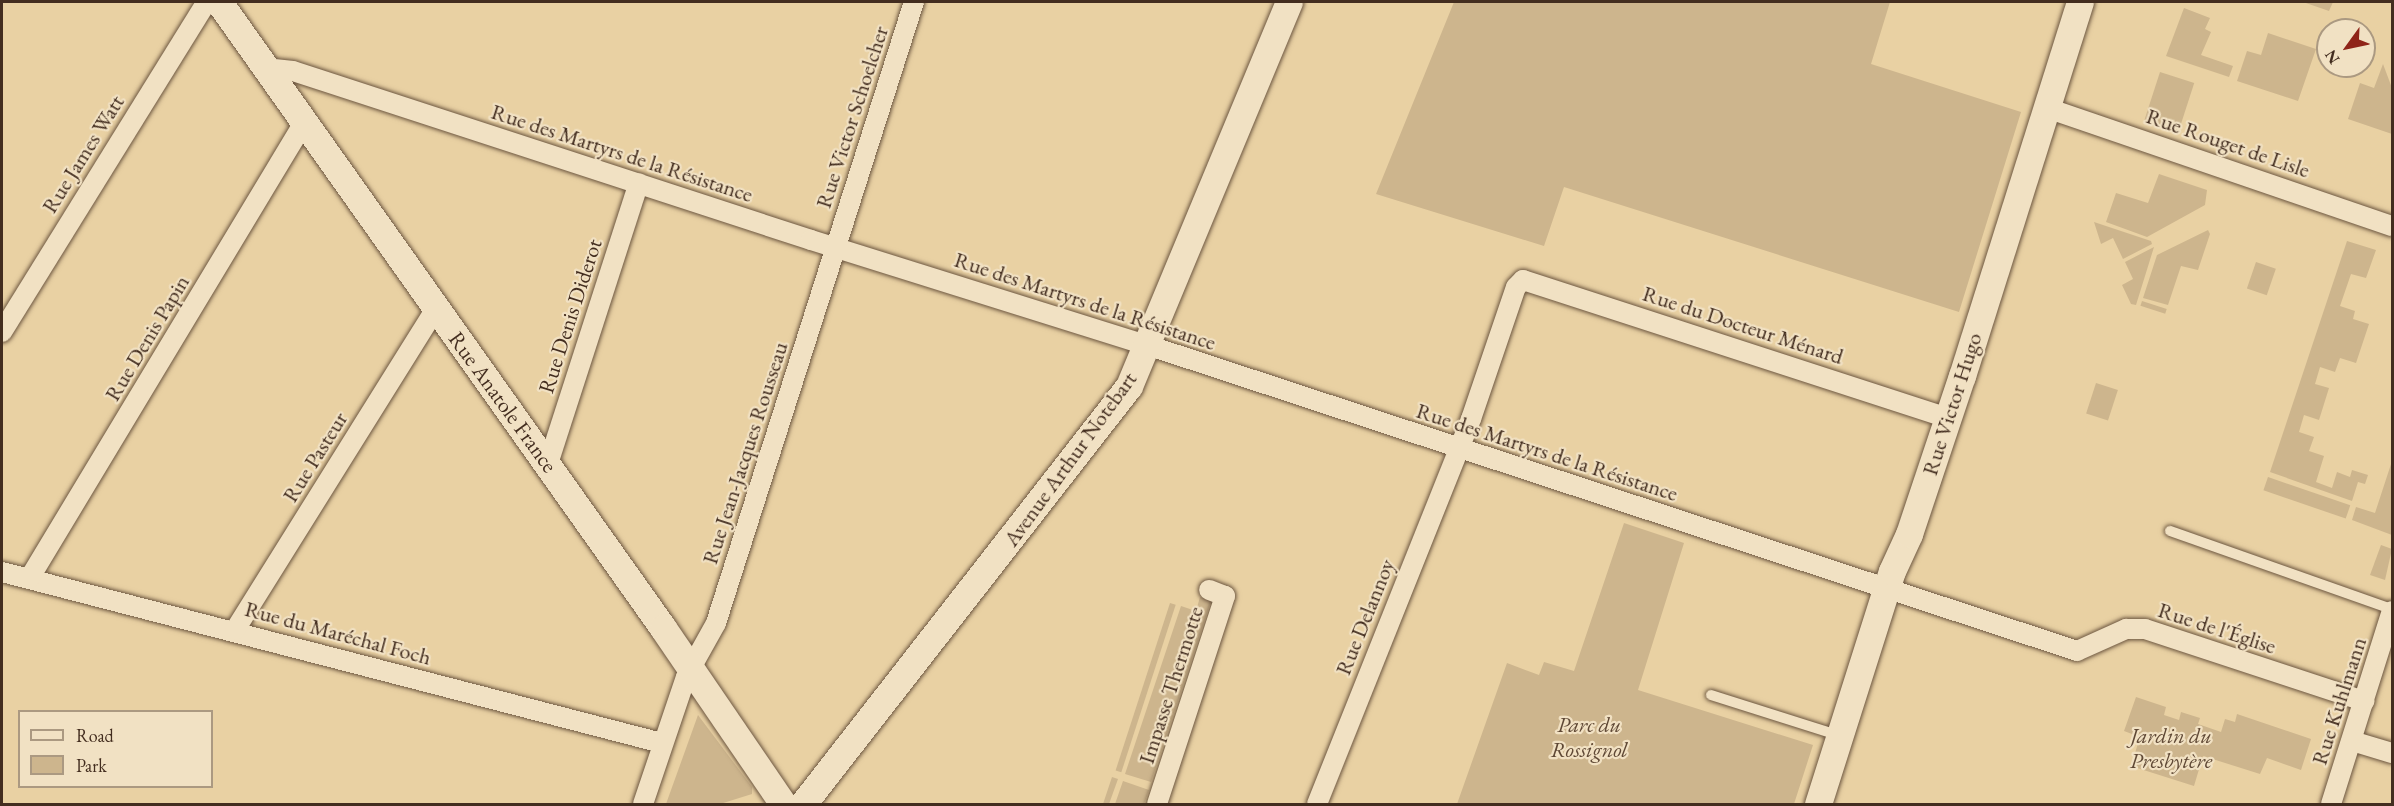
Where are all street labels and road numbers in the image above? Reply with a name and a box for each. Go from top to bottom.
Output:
street label: Rue Victor Schoelcher [810,23,894,211]
street label: Rue James Watt [36,90,130,218]
street label: Rue des Martyrs de la Résistance [488,98,756,208]
street label: Rue Rouget de Lisle [2143,103,2313,183]
street label: Rue Denis Diderot [533,235,607,397]
street label: Rue des Martyrs de la Résistance [951,246,1219,356]
street label: Rue Denis Papin [99,270,195,406]
street label: Rue du Docteur Ménard [1639,280,1847,370]
street label: Rue Anatole France [443,326,563,478]
street label: Rue Victor Hugo [1917,329,1987,479]
street label: Rue Jean-Jacques Rousseau [697,339,793,567]
street label: Avenue Arthur Notebart [998,367,1142,551]
street label: Rue des Martyrs de la Résistance [1413,397,1681,507]
street label: Rue Pasteur [277,407,353,507]
street label: Rue Delannoy [1330,555,1400,679]
street label: Rue du Maréchal Foch [242,595,434,671]
street label: Rue de l'Église [2155,597,2279,659]
street label: Impasse Thermotte [1133,603,1209,767]
street label: Rue Kuhlmann [2306,634,2372,768]

